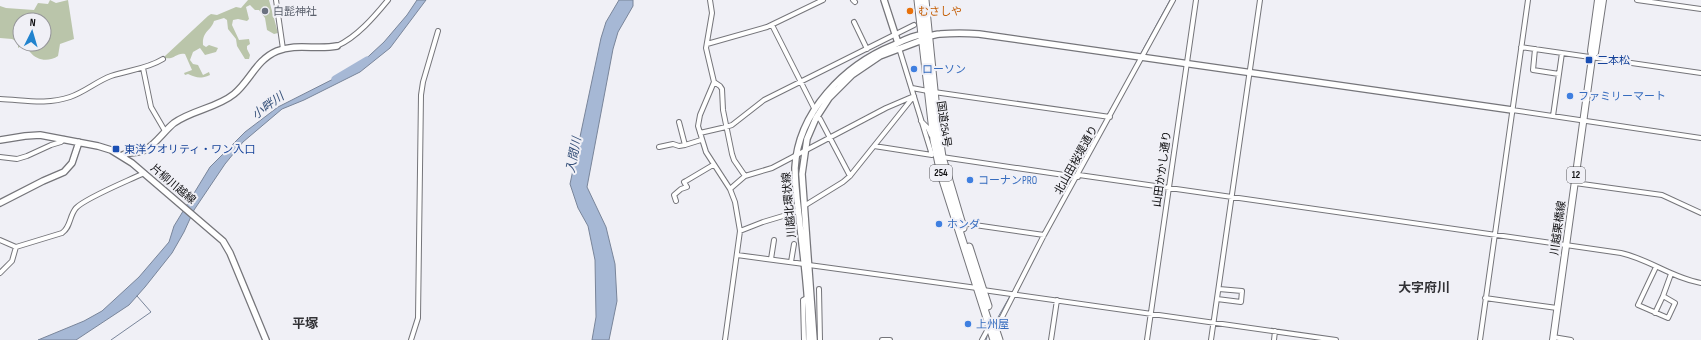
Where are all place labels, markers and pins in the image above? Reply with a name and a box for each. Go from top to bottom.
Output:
place label: 白髭神社 [273,5,317,18]
place label: むさしや [918,5,962,18]
marker: 白髭神社 [260,6,270,16]
marker: むさしや [905,6,915,16]
place label: 二本松 [1597,54,1630,67]
marker: 二本松 [1584,55,1594,65]
place label: ローソン [922,63,966,76]
marker: ローソン [909,64,919,74]
place label: ファミリーマート [1578,90,1666,103]
marker: ファミリーマート [1565,91,1575,101]
place label: 東洋クオリティ・ワン入口 [124,143,255,156]
marker: 東洋クオリティ・ワン入口 [111,144,121,154]
place label: コーナンPRO [978,174,1037,187]
marker: コーナンPRO [965,175,975,185]
place label: ホンダ [947,218,980,231]
marker: ホンダ [934,219,944,229]
place label: 上州屋 [976,318,1009,331]
marker: 上州屋 [963,319,973,329]

